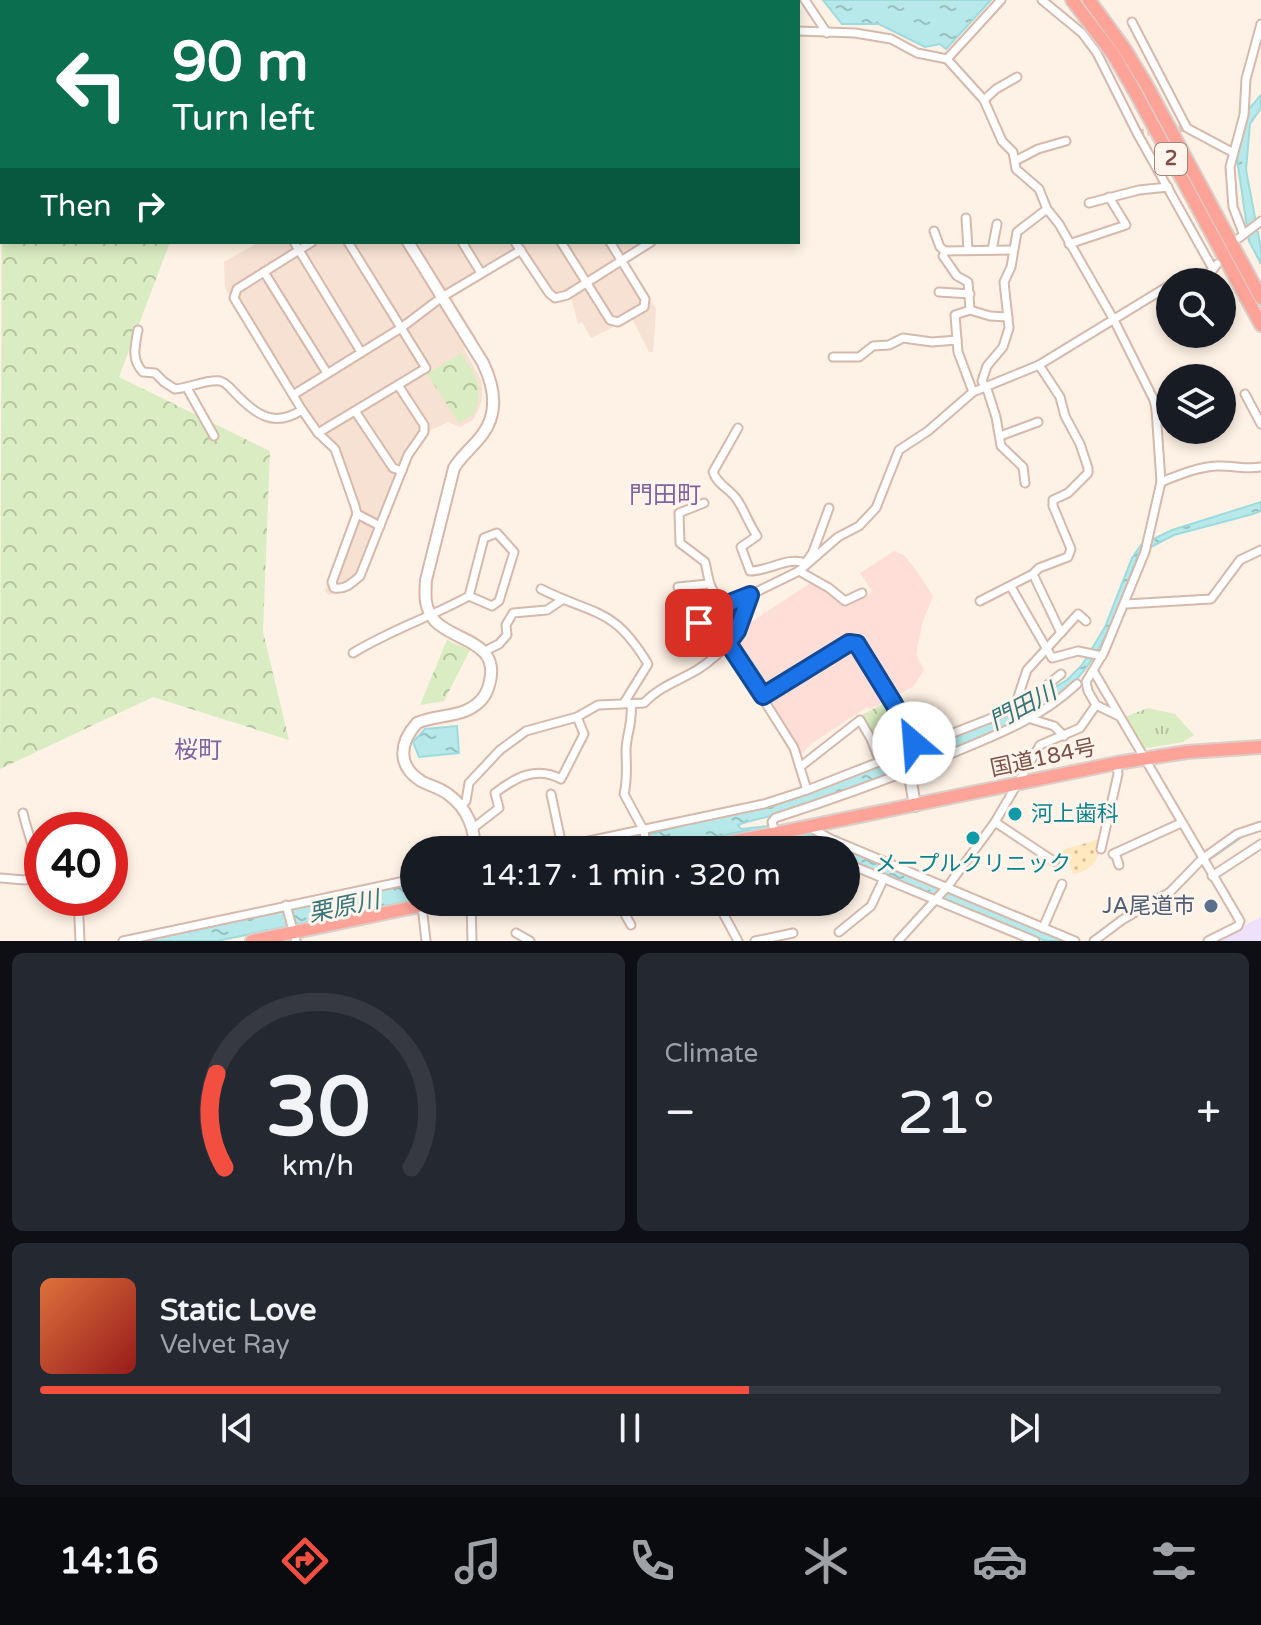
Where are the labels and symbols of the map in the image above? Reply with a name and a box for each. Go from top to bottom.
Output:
road number: 2 [1155,143,1187,175]
district label: 門田町 [629,481,701,510]
pin [665,589,733,657]
water label: 門田川 [984,676,1064,737]
position arrow [872,701,956,785]
street label: 国道184号 [988,734,1098,782]
district label: 桜町 [174,736,222,765]
place label: 河上歯科 [1031,801,1119,827]
marker: 河上歯科 [1006,805,1024,823]
speed limit sign: 40 [24,812,128,916]
marker: メープルクリニック [964,829,982,847]
place label: メープルクリニック [875,851,1071,877]
water label: 栗原川 [306,885,385,929]
place label: JA尾道市 [1102,893,1195,919]
marker: JA尾道市 [1202,897,1220,915]

